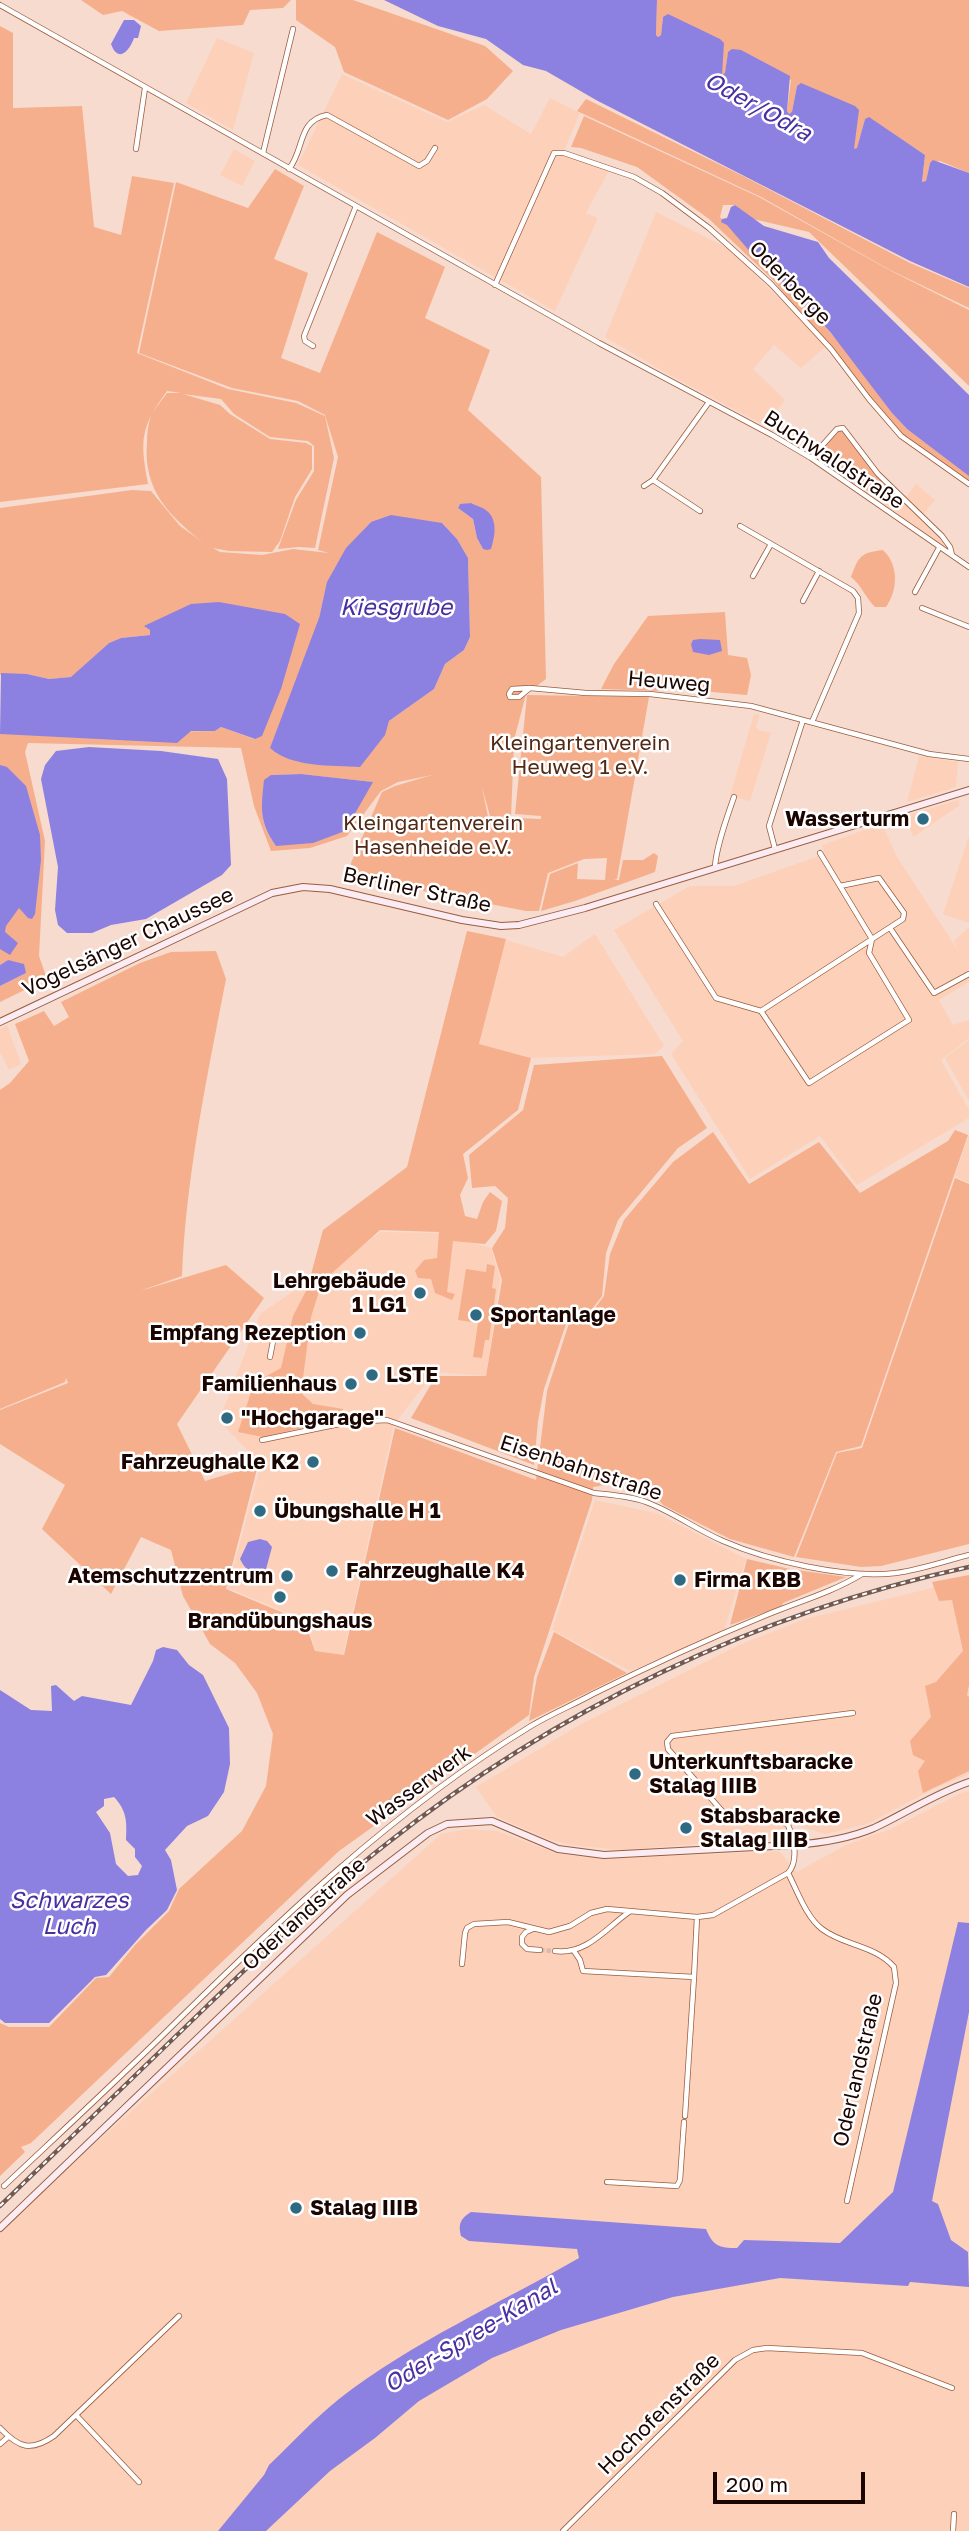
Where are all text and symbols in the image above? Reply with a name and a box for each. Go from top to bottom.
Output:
water label: Oder/Odra [700,66,816,148]
street label: Oderberge [744,236,836,330]
street label: Buchwaldstraße [759,405,909,515]
water label: Kiesgrube [340,594,452,622]
street label: Heuweg [627,666,711,698]
park label: Kleingartenverein Heuweg 1 e.V. [490,730,670,780]
place label: Wasserturm [785,806,909,832]
park label: Kleingartenverein Hasenheide e.V. [343,810,523,860]
marker: Wasserturm [915,811,931,827]
street label: Berliner Straße [341,862,493,918]
street label: Vogelsänger Chaussee [18,882,238,1002]
place label: Lehrgebäude 1 LG1 [273,1268,406,1318]
marker: Lehrgebäude 1 LG1 [412,1285,428,1301]
place label: Sportanlage [490,1302,616,1328]
marker: Sportanlage [468,1307,484,1323]
place label: Empfang Rezeption [150,1320,346,1346]
marker: Empfang Rezeption [352,1325,368,1341]
place label: LSTE [386,1362,438,1388]
marker: LSTE [364,1367,380,1383]
place label: Familienhaus [202,1371,337,1397]
marker: Familienhaus [343,1376,359,1392]
place label: "Hochgarage" [241,1405,384,1431]
marker: "Hochgarage" [219,1410,235,1426]
street label: Eisenbahnstraße [497,1430,665,1506]
place label: Fahrzeughalle K2 [121,1449,299,1475]
marker: Fahrzeughalle K2 [305,1454,321,1470]
place label: Übungshalle H 1 [274,1498,441,1524]
marker: Übungshalle H 1 [252,1503,268,1519]
place label: Fahrzeughalle K4 [346,1558,525,1584]
place label: Atemschutzzentrum [68,1563,273,1589]
marker: Fahrzeughalle K4 [324,1563,340,1579]
place label: Firma KBB [694,1567,801,1593]
marker: Atemschutzzentrum [279,1568,295,1584]
marker: Firma KBB [672,1572,688,1588]
marker: Brandübungshaus [272,1589,288,1605]
place label: Brandübungshaus [188,1608,372,1634]
street label: Wasserwerk [362,1740,476,1832]
place label: Unterkunftsbaracke Stalag IIIB [649,1749,853,1799]
marker: Unterkunftsbaracke Stalag IIIB [627,1766,643,1782]
place label: Stabsbaracke Stalag IIIB [700,1803,840,1853]
marker: Stabsbaracke Stalag IIIB [678,1820,694,1836]
street label: Oderlandstraße [237,1852,371,1976]
water label: Schwarzes Luch [10,1887,128,1941]
street label: Oderlandstraße [828,1991,888,2149]
place label: Stalag IIIB [310,2195,418,2221]
marker: Stalag IIIB [288,2200,304,2216]
water label: Oder-Spree-Kanal [379,2273,563,2399]
street label: Hochofenstraße [593,2348,725,2480]
scale bar [717,2458,869,2502]
text: 200 m [726,2471,788,2497]

